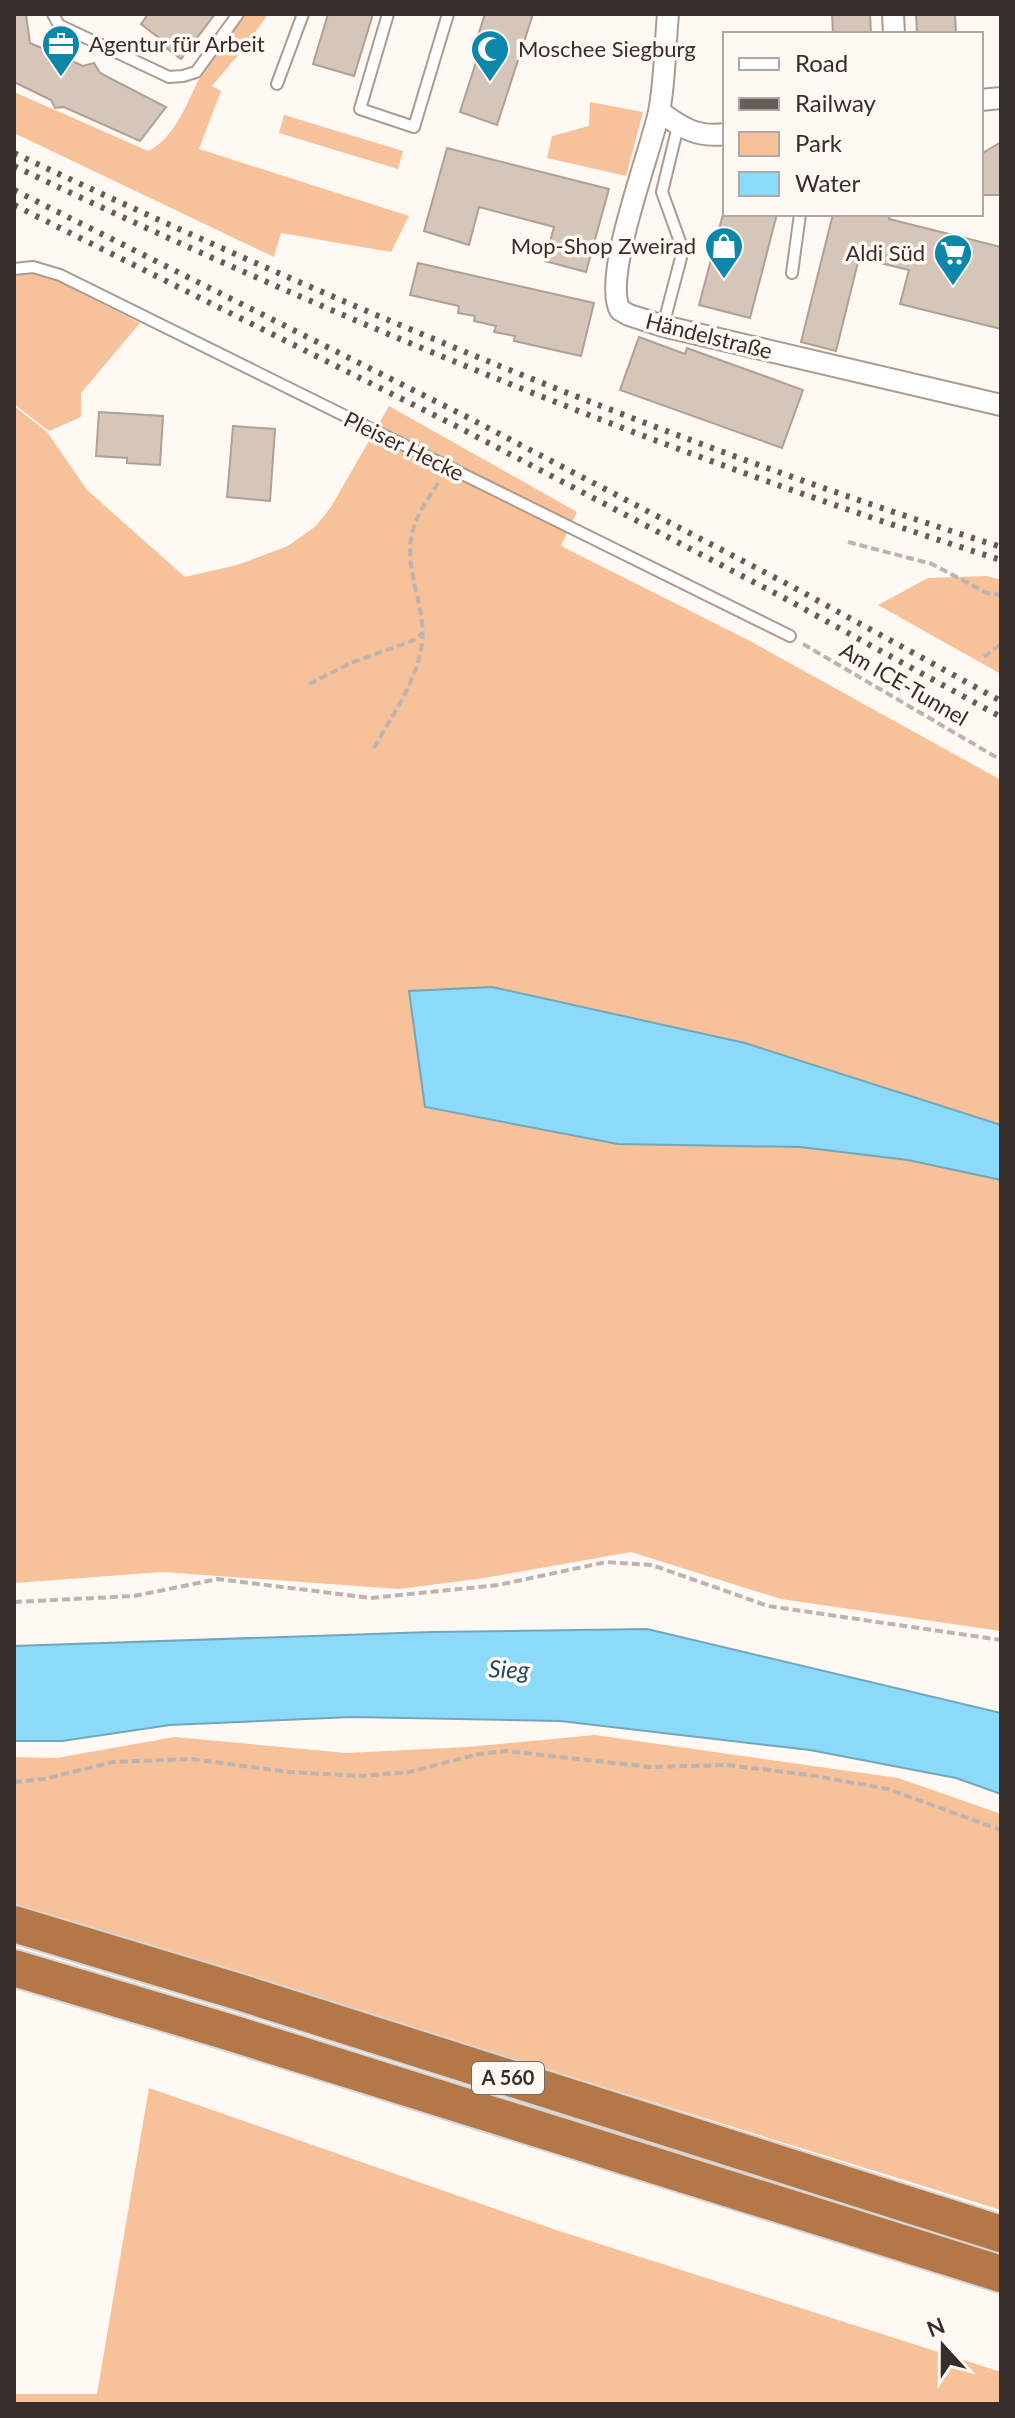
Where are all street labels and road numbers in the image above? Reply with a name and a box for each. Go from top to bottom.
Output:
street label: Händelstraße [643,307,775,364]
street label: Pleiser Hecke [340,405,469,486]
street label: Am ICE-Tunnel [835,636,973,731]
road number: A 560 [472,2062,544,2094]

